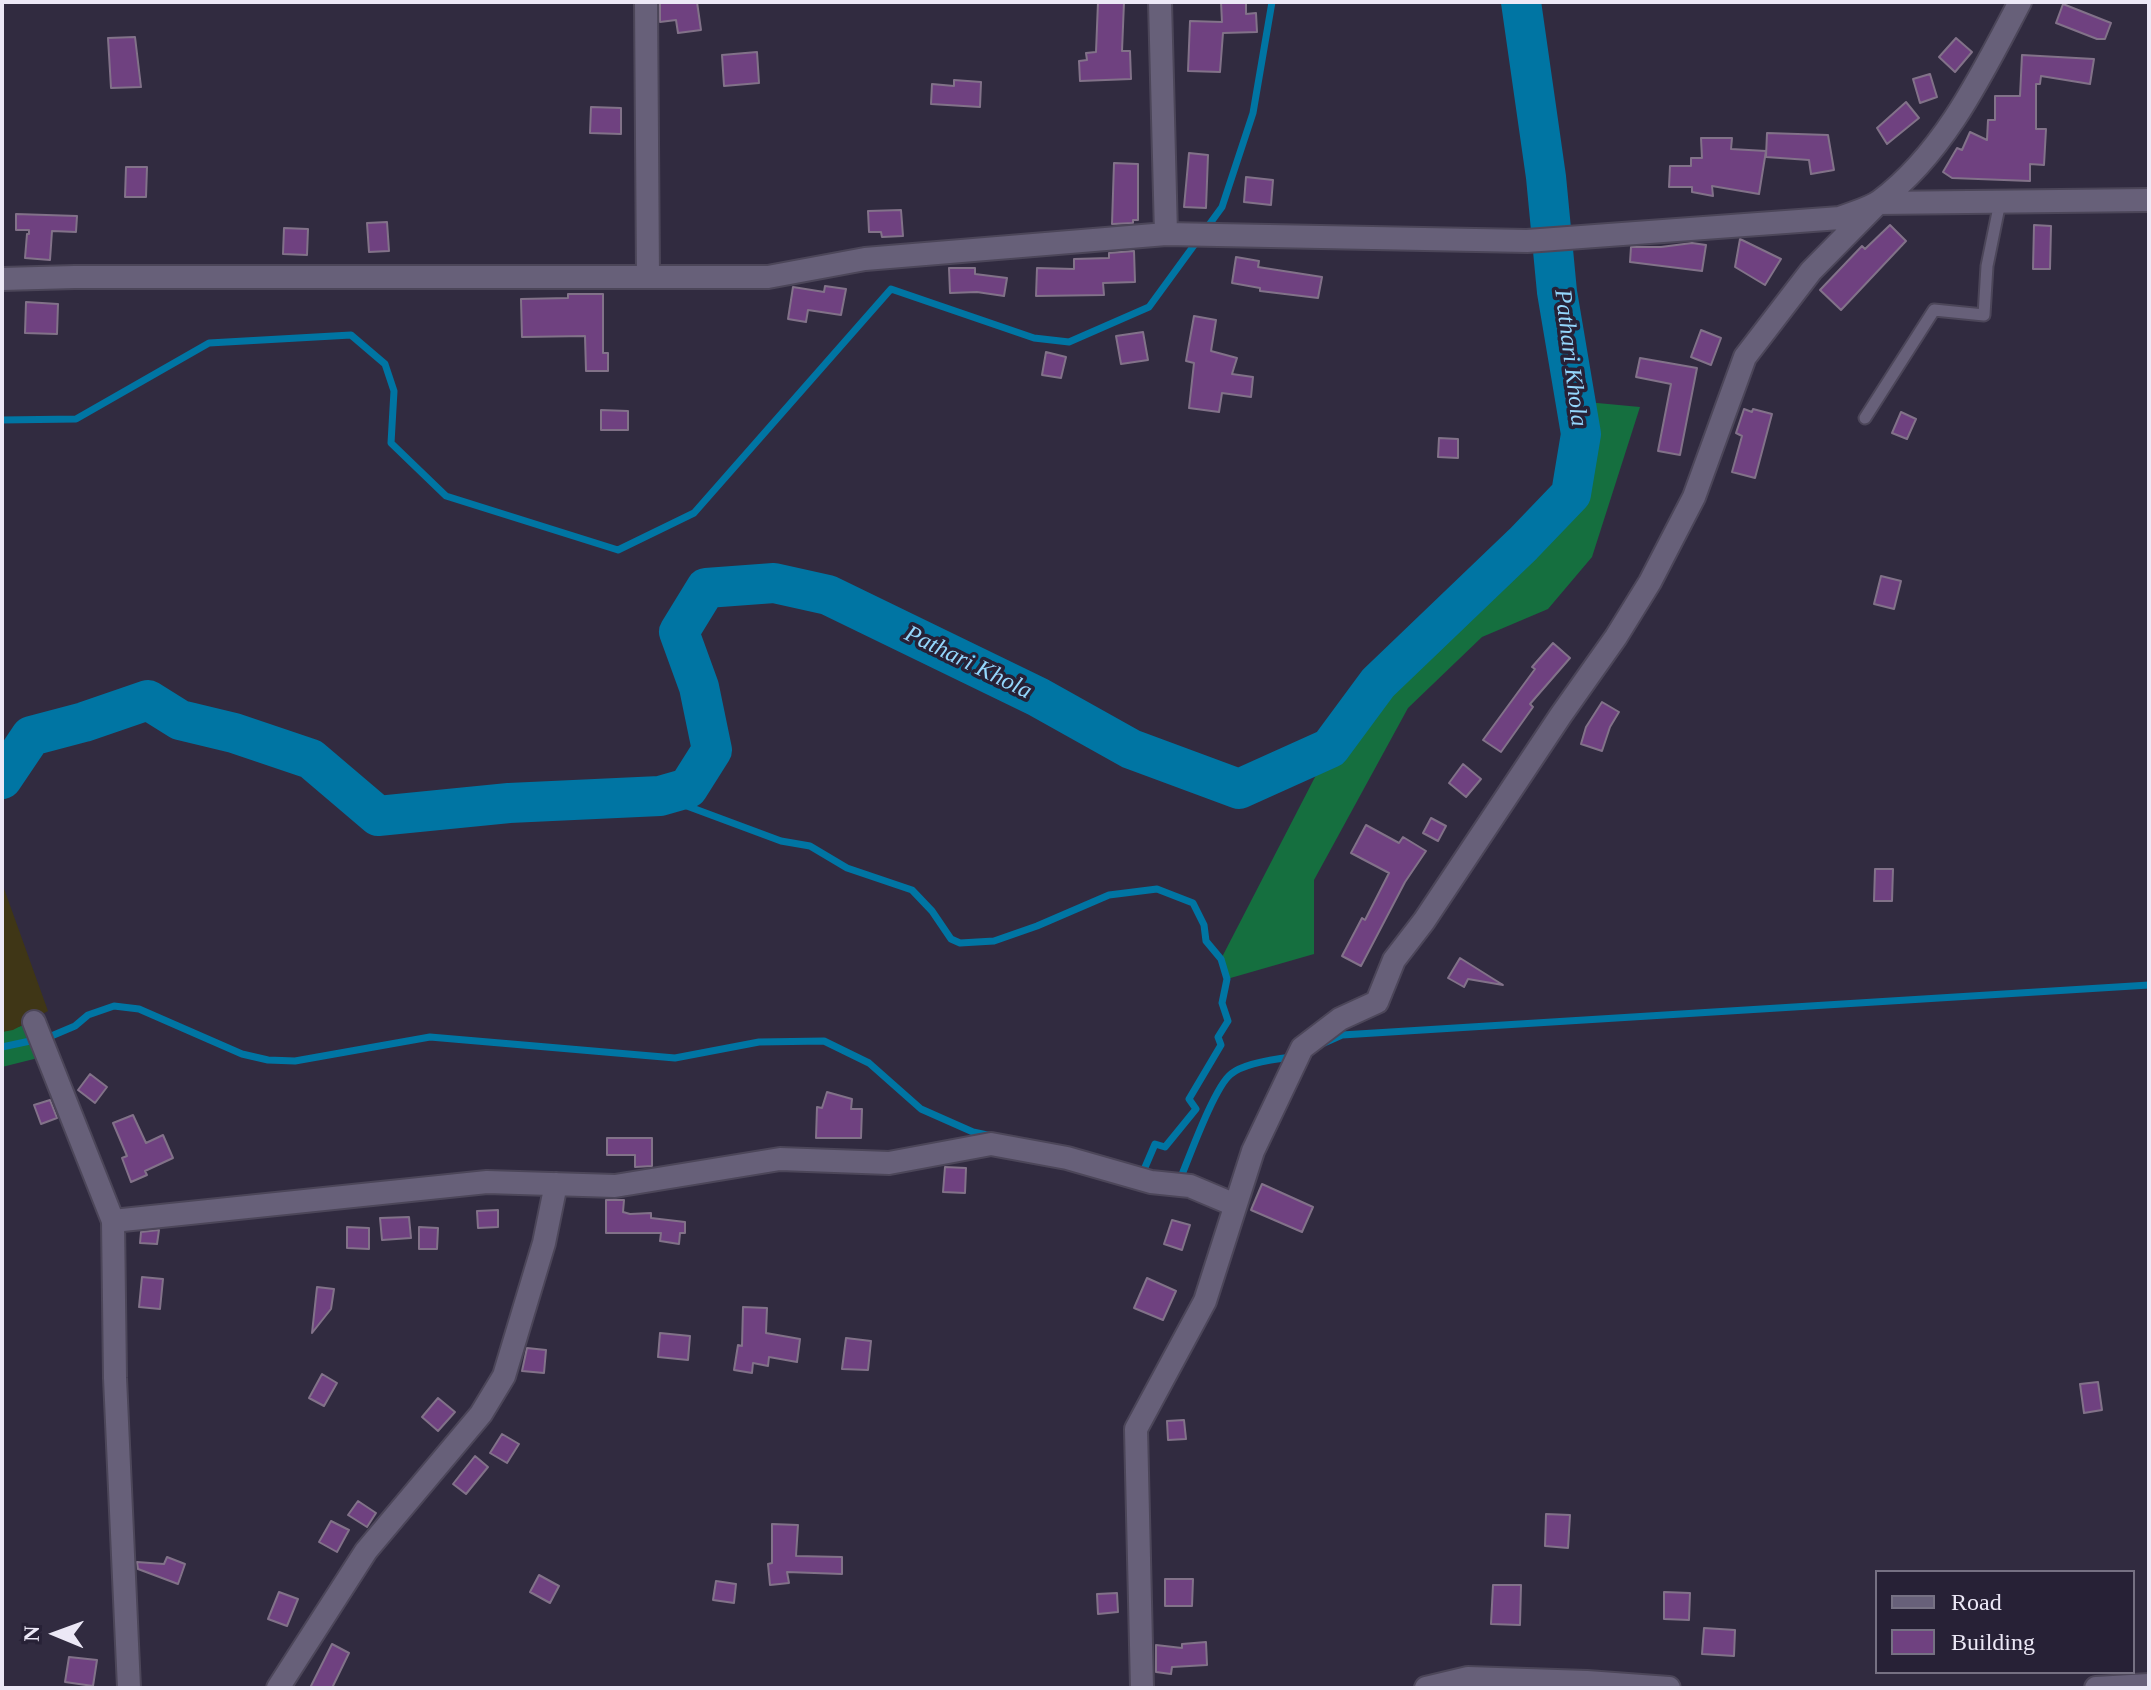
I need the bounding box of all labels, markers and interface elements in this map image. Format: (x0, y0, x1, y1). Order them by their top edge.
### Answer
water label: Pathari Khola (1547, 288, 1593, 428)
water label: Pathari Khola (900, 620, 1036, 706)
legend (1875, 1570, 2135, 1674)
text: Road (1951, 1589, 2002, 1615)
north arrow (16, 1594, 96, 1674)
text: N (19, 1625, 44, 1642)
text: Building (1951, 1629, 2035, 1655)

